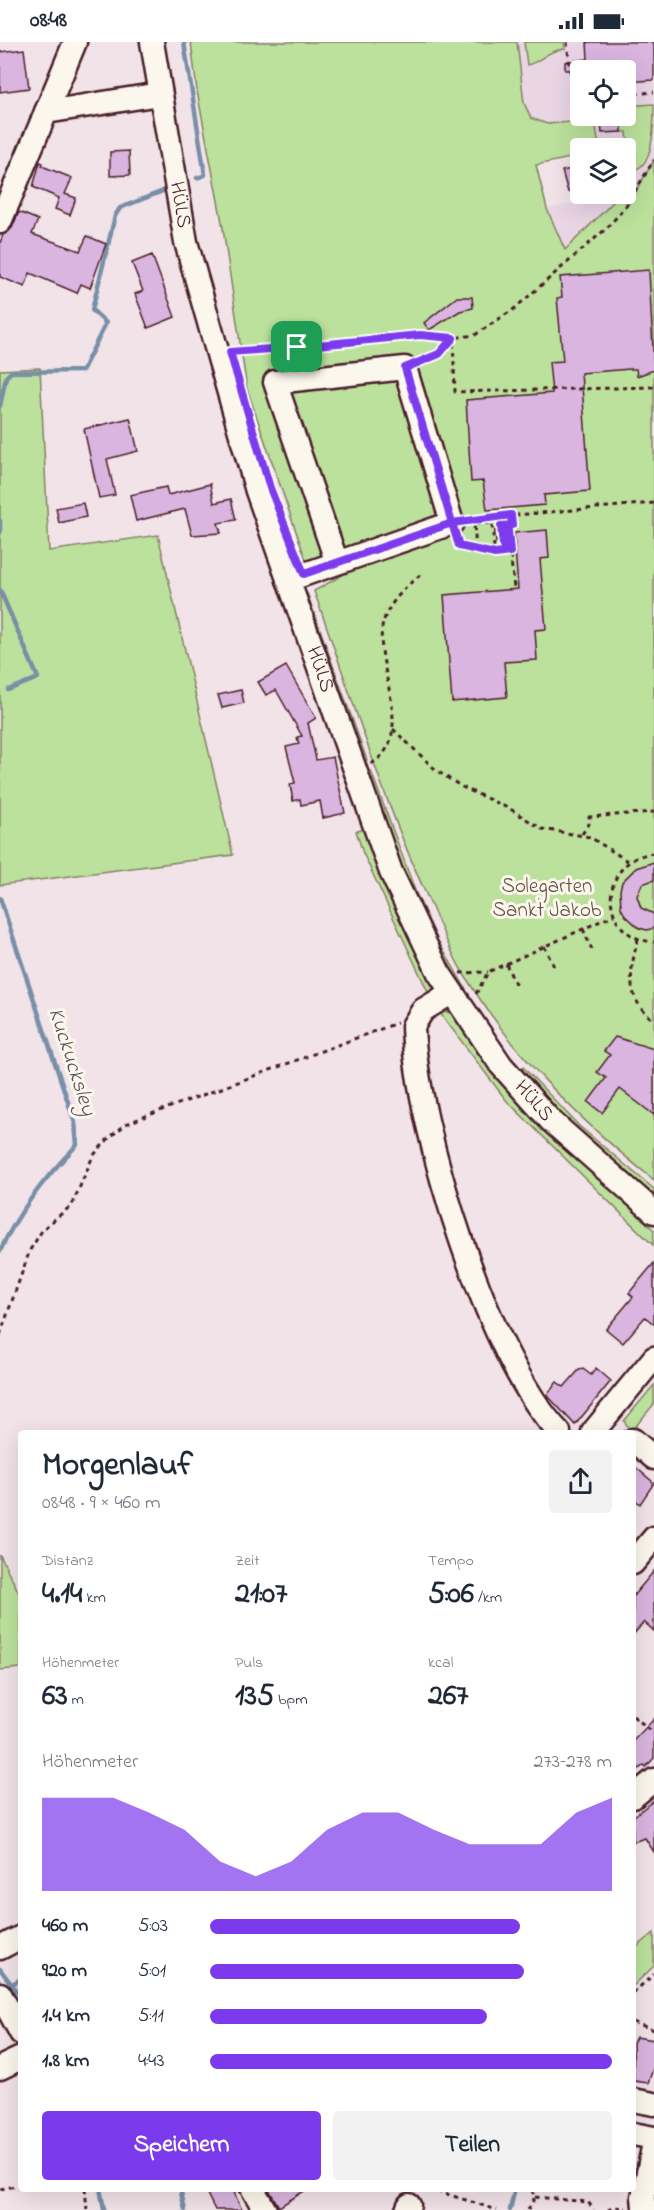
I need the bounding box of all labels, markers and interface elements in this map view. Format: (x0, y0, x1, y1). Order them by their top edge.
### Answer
text: 08:48 (30, 5, 67, 37)
map controls (570, 60, 636, 204)
button: locate (570, 60, 636, 126)
button: layers (570, 138, 636, 204)
street label: HÜLS (161, 179, 198, 230)
pin (271, 321, 322, 372)
icon: arrive (280, 330, 313, 363)
street label: HÜLS (298, 642, 342, 697)
park label: Solegarten Sankt Jakob (493, 872, 601, 926)
water label: Kuckucksley (39, 1004, 104, 1121)
street label: HÜLS (507, 1074, 560, 1129)
text: Morgenlauf (42, 1442, 193, 1490)
button: share (549, 1450, 612, 1513)
text: 08:48 · 9 × 460 m (42, 1489, 161, 1518)
text: Distanz (42, 1549, 93, 1573)
text: Zeit (235, 1549, 260, 1573)
text: Tempo (428, 1549, 474, 1573)
text: 4.14 (42, 1573, 82, 1617)
text: 21:07 (235, 1573, 287, 1617)
text: 5:06 (428, 1573, 474, 1617)
text: km (82, 1586, 106, 1610)
text: /km (474, 1586, 502, 1610)
text: Höhenmeter (42, 1651, 119, 1675)
text: Puls (235, 1651, 263, 1675)
text: kcal (428, 1651, 453, 1675)
text: 63 (42, 1675, 68, 1719)
text: 135 (235, 1675, 274, 1719)
text: 267 (428, 1675, 468, 1719)
text: m (68, 1688, 84, 1712)
text: bpm (274, 1688, 308, 1712)
text: Höhenmeter (42, 1748, 138, 1777)
text: 273–278 m (534, 1748, 612, 1777)
text: 460 m (42, 1912, 88, 1941)
text: 5:03 (138, 1912, 168, 1941)
text: 920 m (42, 1957, 87, 1986)
text: 5:01 (138, 1957, 166, 1986)
text: 1.4 km (42, 2002, 90, 2031)
text: 5:11 (138, 2002, 164, 2031)
text: 1.8 km (42, 2047, 89, 2076)
text: 4:43 (138, 2047, 164, 2076)
button: Speichern (42, 2111, 321, 2180)
button: Teilen (333, 2111, 612, 2180)

